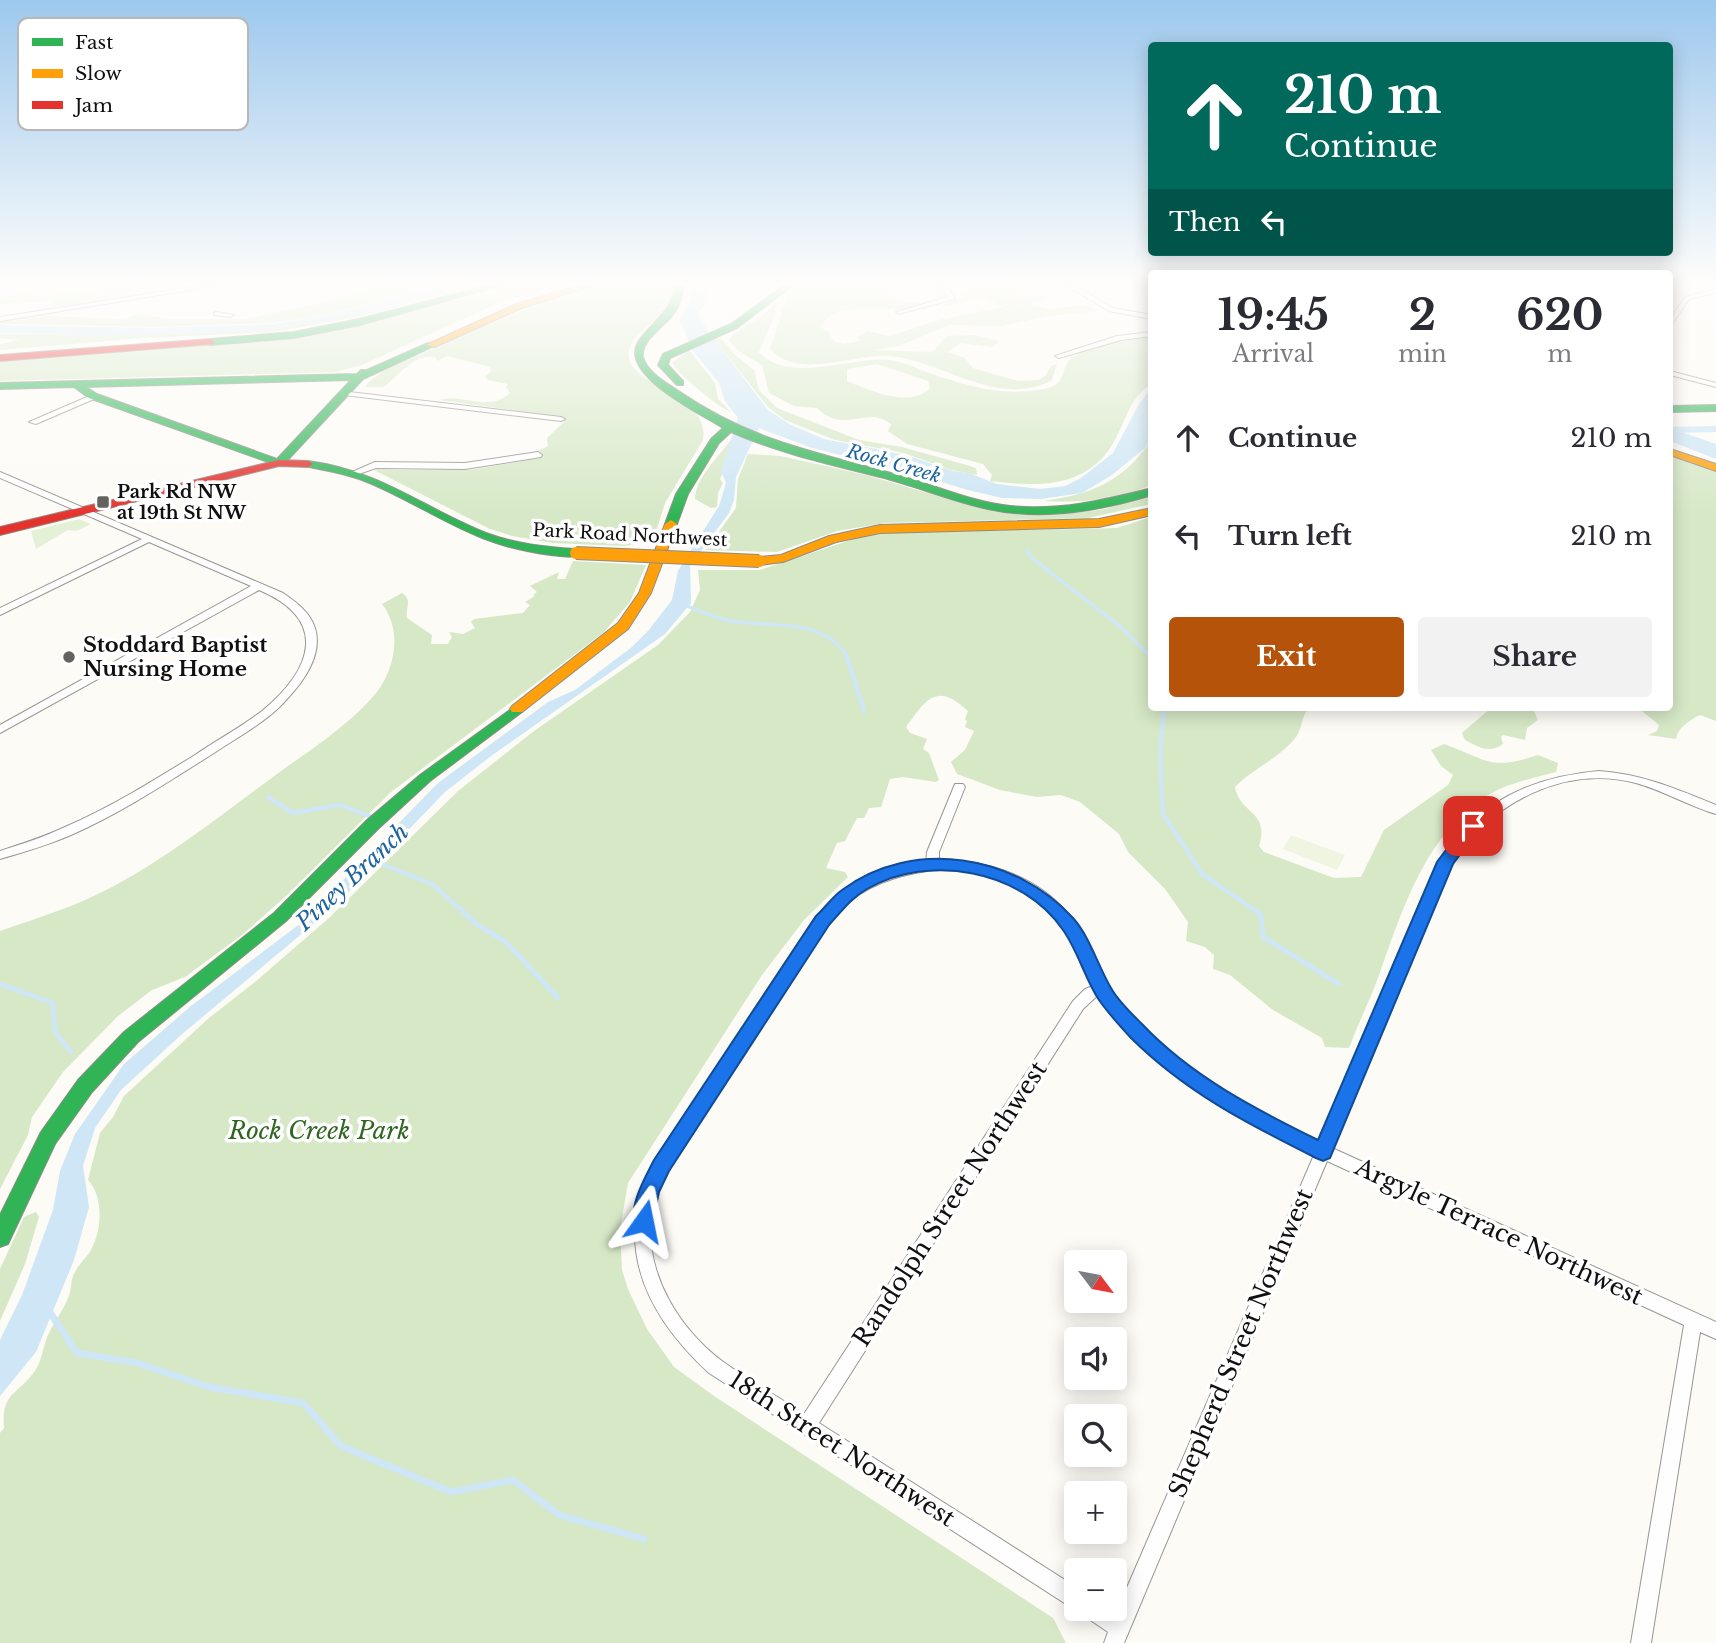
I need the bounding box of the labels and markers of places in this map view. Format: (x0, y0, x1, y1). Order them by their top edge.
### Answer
place label: Park Rd NW at 19th St NW (117, 481, 247, 524)
marker: Park Rd NW at 19th St NW (95, 494, 111, 510)
place label: Stoddard Baptist Nursing Home (83, 632, 267, 682)
marker: Stoddard Baptist Nursing Home (61, 649, 77, 665)
pin (1443, 796, 1503, 856)

